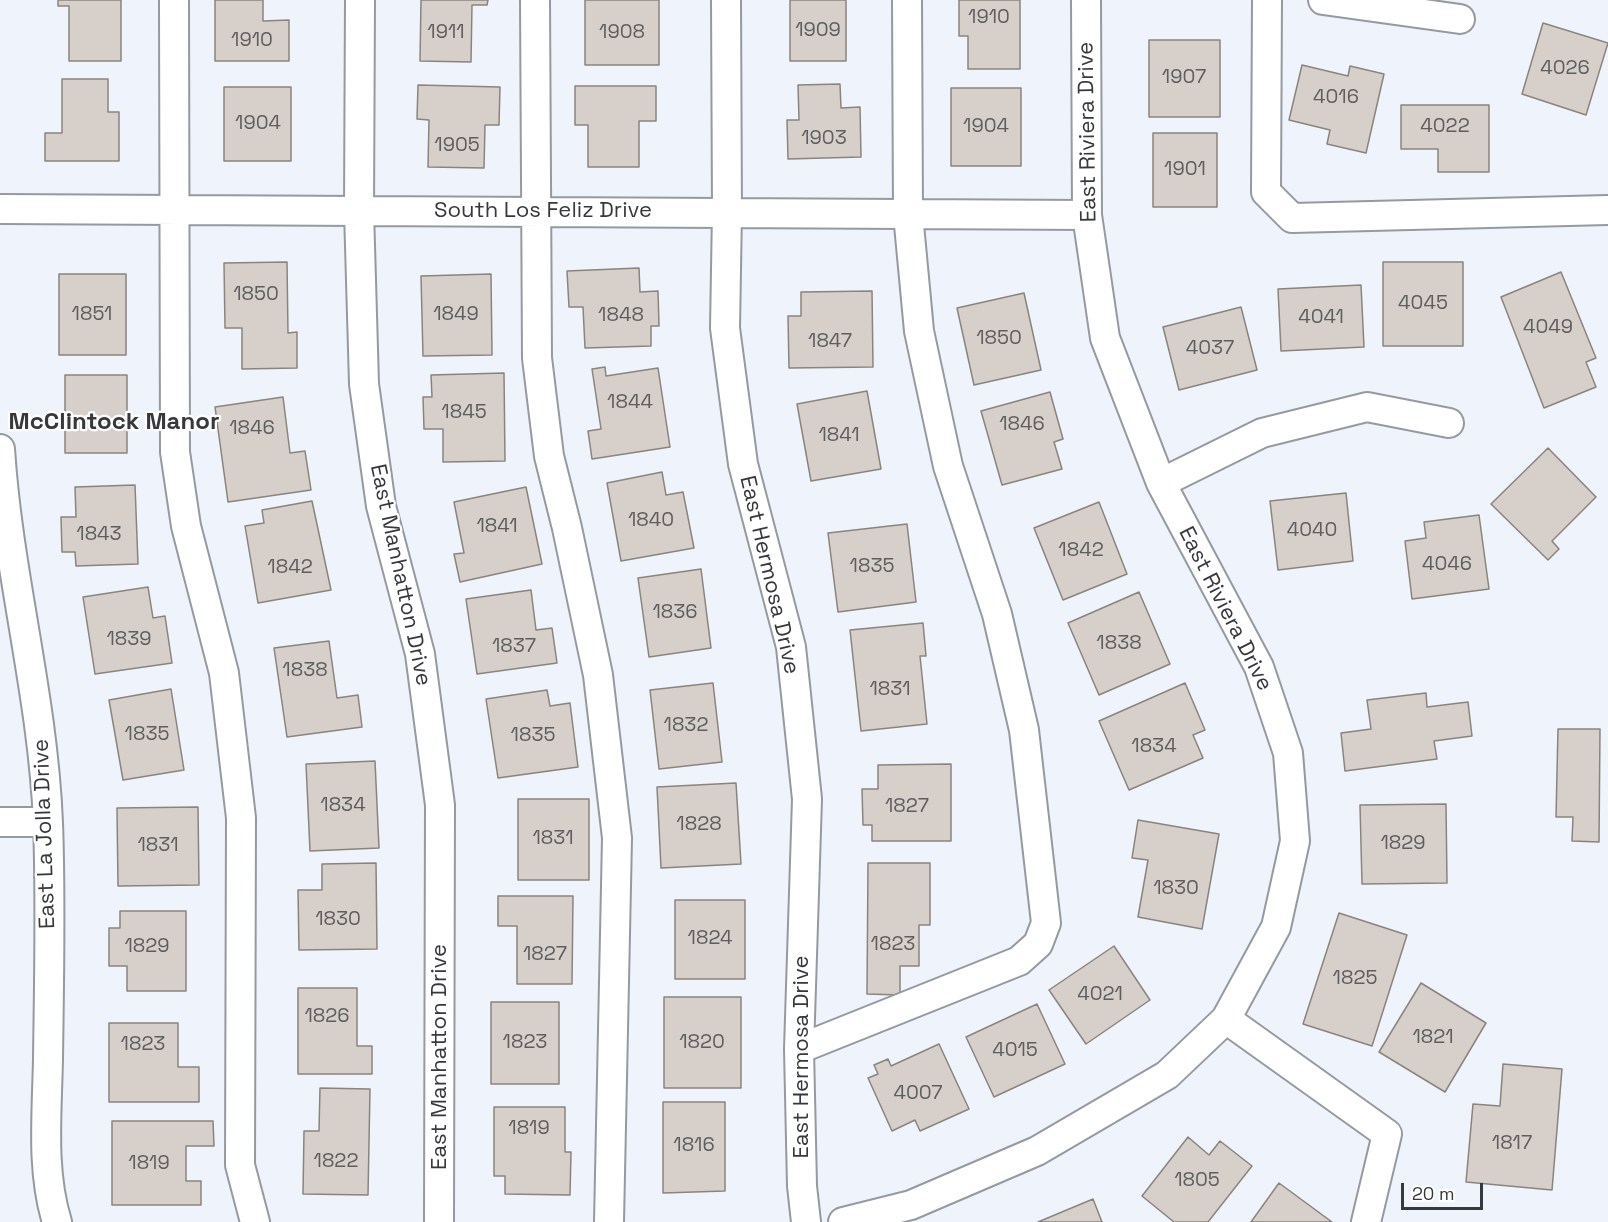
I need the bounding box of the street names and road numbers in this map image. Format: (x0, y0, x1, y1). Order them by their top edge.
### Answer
street label: East Riviera Drive (1073, 42, 1103, 222)
street label: South Los Feliz Drive (434, 198, 652, 224)
street label: East Manhatton Drive (364, 462, 436, 688)
street label: East Hermosa Drive (733, 473, 805, 677)
street label: East Riviera Drive (1172, 523, 1278, 695)
street label: East La Jolla Drive (28, 738, 62, 930)
street label: East Manhatton Drive (427, 944, 453, 1170)
street label: East Hermosa Drive (789, 956, 815, 1158)

